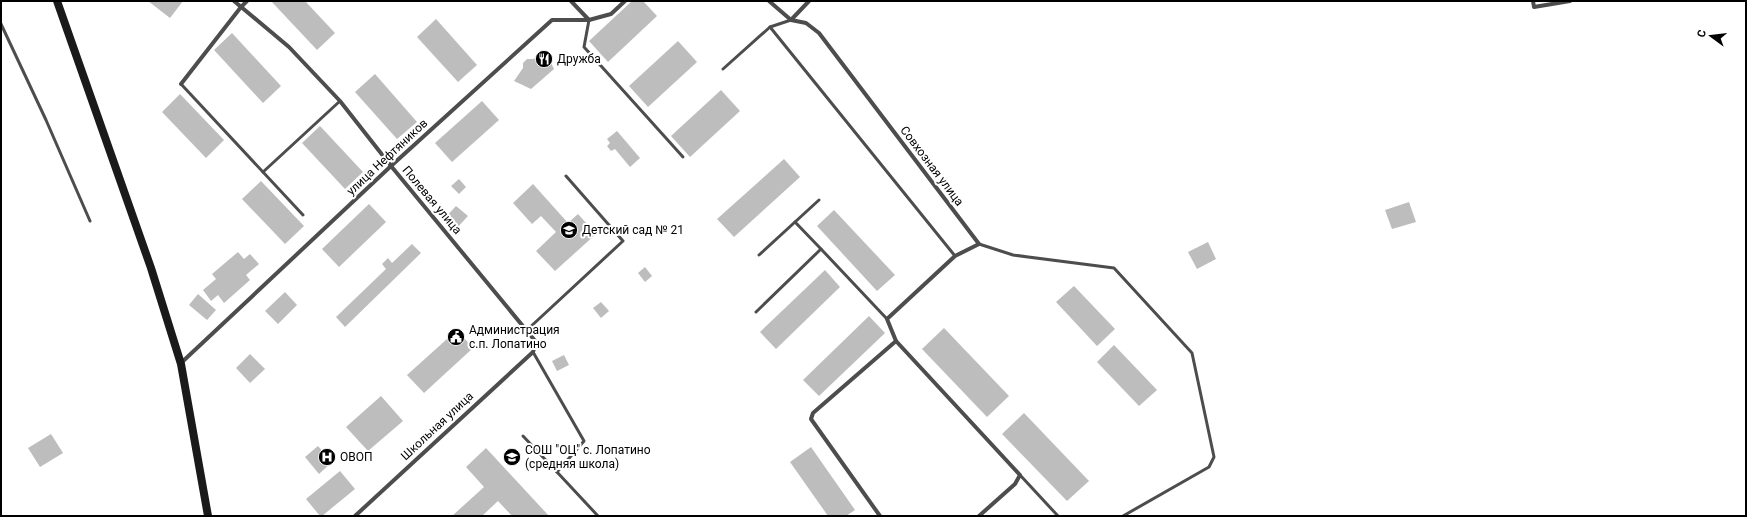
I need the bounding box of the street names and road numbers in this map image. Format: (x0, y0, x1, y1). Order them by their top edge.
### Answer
street label: улица Нефтяников (344, 116, 430, 198)
street label: Совхозная улица (897, 123, 967, 209)
street label: Полевая улица (399, 163, 465, 237)
street label: Школьная улица (398, 389, 476, 463)

